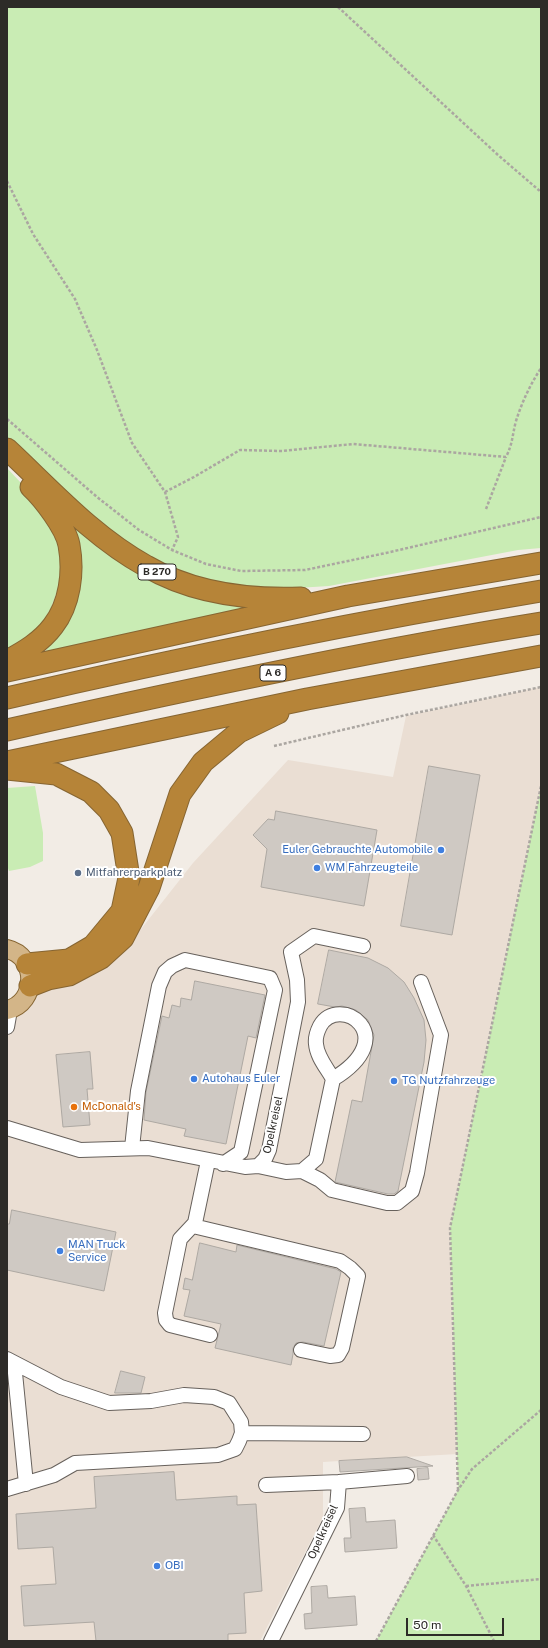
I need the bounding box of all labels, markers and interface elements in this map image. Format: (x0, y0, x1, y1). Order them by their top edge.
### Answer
road number: B 270 (138, 564, 176, 580)
road number: A 6 (260, 665, 286, 681)
place label: Euler Gebrauchte Automobile (282, 843, 433, 857)
marker: Euler Gebrauchte Automobile (436, 845, 446, 855)
place label: WM Fahrzeugteile (325, 861, 418, 875)
marker: WM Fahrzeugteile (312, 863, 322, 873)
place label: Mitfahrerparkplatz (86, 866, 182, 880)
marker: Mitfahrerparkplatz (73, 868, 83, 878)
place label: Autohaus Euler (202, 1072, 280, 1086)
marker: Autohaus Euler (189, 1074, 199, 1084)
place label: TG Nutzfahrzeuge (402, 1074, 495, 1088)
marker: TG Nutzfahrzeuge (389, 1076, 399, 1086)
street label: Opelkreisel (260, 1095, 286, 1155)
place label: McDonald's (82, 1100, 141, 1114)
marker: McDonald's (69, 1102, 79, 1112)
place label: MAN Truck Service (68, 1238, 125, 1264)
marker: MAN Truck Service (55, 1246, 65, 1256)
street label: Opelkreisel (305, 1503, 341, 1561)
place label: OBI (165, 1559, 184, 1573)
marker: OBI (152, 1561, 162, 1571)
scale bar (408, 1610, 506, 1636)
text: 50 m (413, 1618, 441, 1632)

